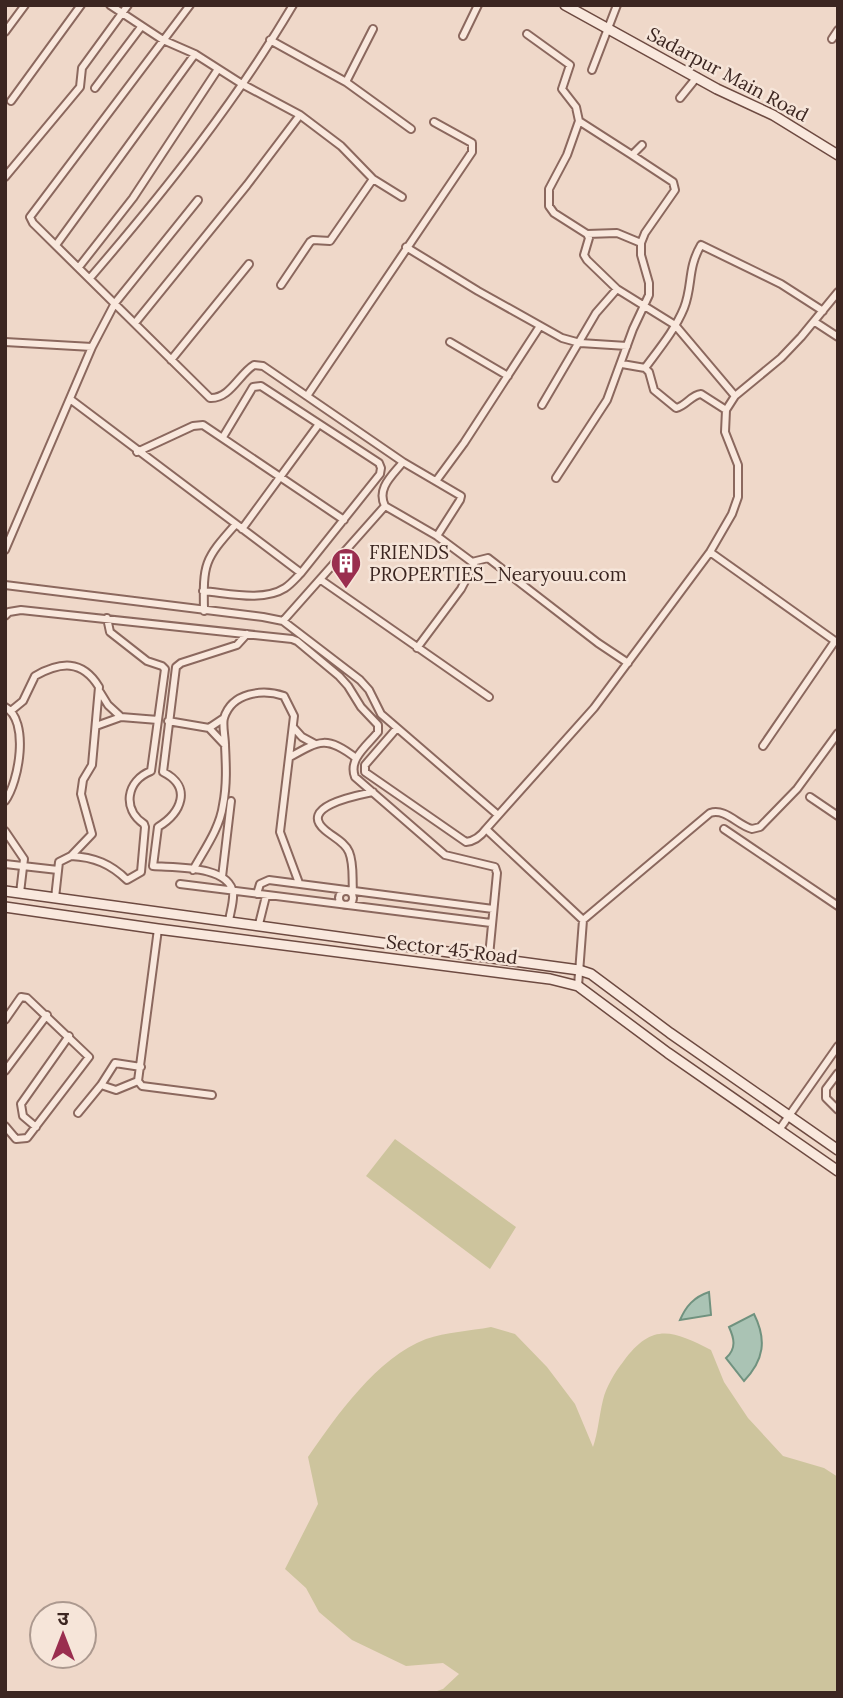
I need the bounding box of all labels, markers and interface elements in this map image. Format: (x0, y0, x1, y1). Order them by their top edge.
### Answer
street label: Sadarpur Main Road (643, 21, 813, 127)
place label: FRIENDS PROPERTIES_Nearyouu.com (369, 540, 627, 586)
building icon: FRIENDS PROPERTIES_Nearyouu.com (329, 546, 363, 590)
street label: Sector 45 Road (385, 929, 519, 969)
north arrow (28, 1600, 98, 1670)
text: उ (57, 1606, 69, 1630)

